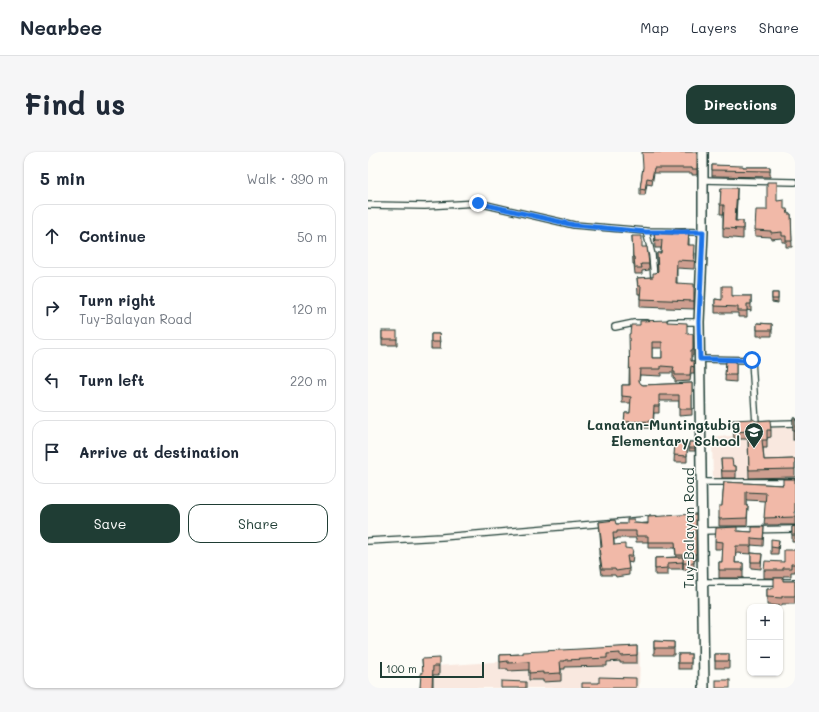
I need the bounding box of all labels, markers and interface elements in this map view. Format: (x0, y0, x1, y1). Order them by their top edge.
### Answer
text: Nearbee (20, 15, 102, 40)
text: Map (640, 18, 669, 37)
text: Layers (691, 18, 737, 37)
text: Share (759, 18, 799, 37)
button: Directions (686, 85, 795, 124)
text: Find us (24, 86, 125, 122)
text: 5 min (40, 167, 85, 189)
text: Walk · 390 m (246, 170, 328, 187)
route end (469, 194, 487, 212)
icon: ahead (41, 225, 63, 247)
text: Continue (79, 226, 146, 246)
text: 50 m (297, 228, 327, 245)
text: Turn right (79, 290, 156, 310)
icon: right (41, 297, 63, 319)
text: 120 m (291, 300, 327, 317)
text: Tuy-Balayan Road (79, 310, 192, 327)
route start (743, 351, 761, 369)
icon: left (41, 369, 63, 391)
text: Turn left (79, 370, 144, 390)
text: 220 m (290, 372, 327, 389)
place label: Lanatan-Muntingtubig Elementary School (587, 415, 740, 450)
school or university icon: Lanatan-Muntingtubig Elementary School (743, 421, 765, 449)
icon: arrive (41, 441, 63, 463)
text: Arrive at destination (79, 442, 239, 462)
street label: Tuy-Balayan Road (679, 467, 698, 589)
button: Save (40, 504, 180, 543)
button: Share (188, 504, 328, 543)
map controls (747, 604, 783, 676)
button: + (747, 604, 783, 640)
button: − (747, 640, 783, 676)
scale bar (380, 660, 484, 679)
text: 100 m (386, 661, 417, 676)

